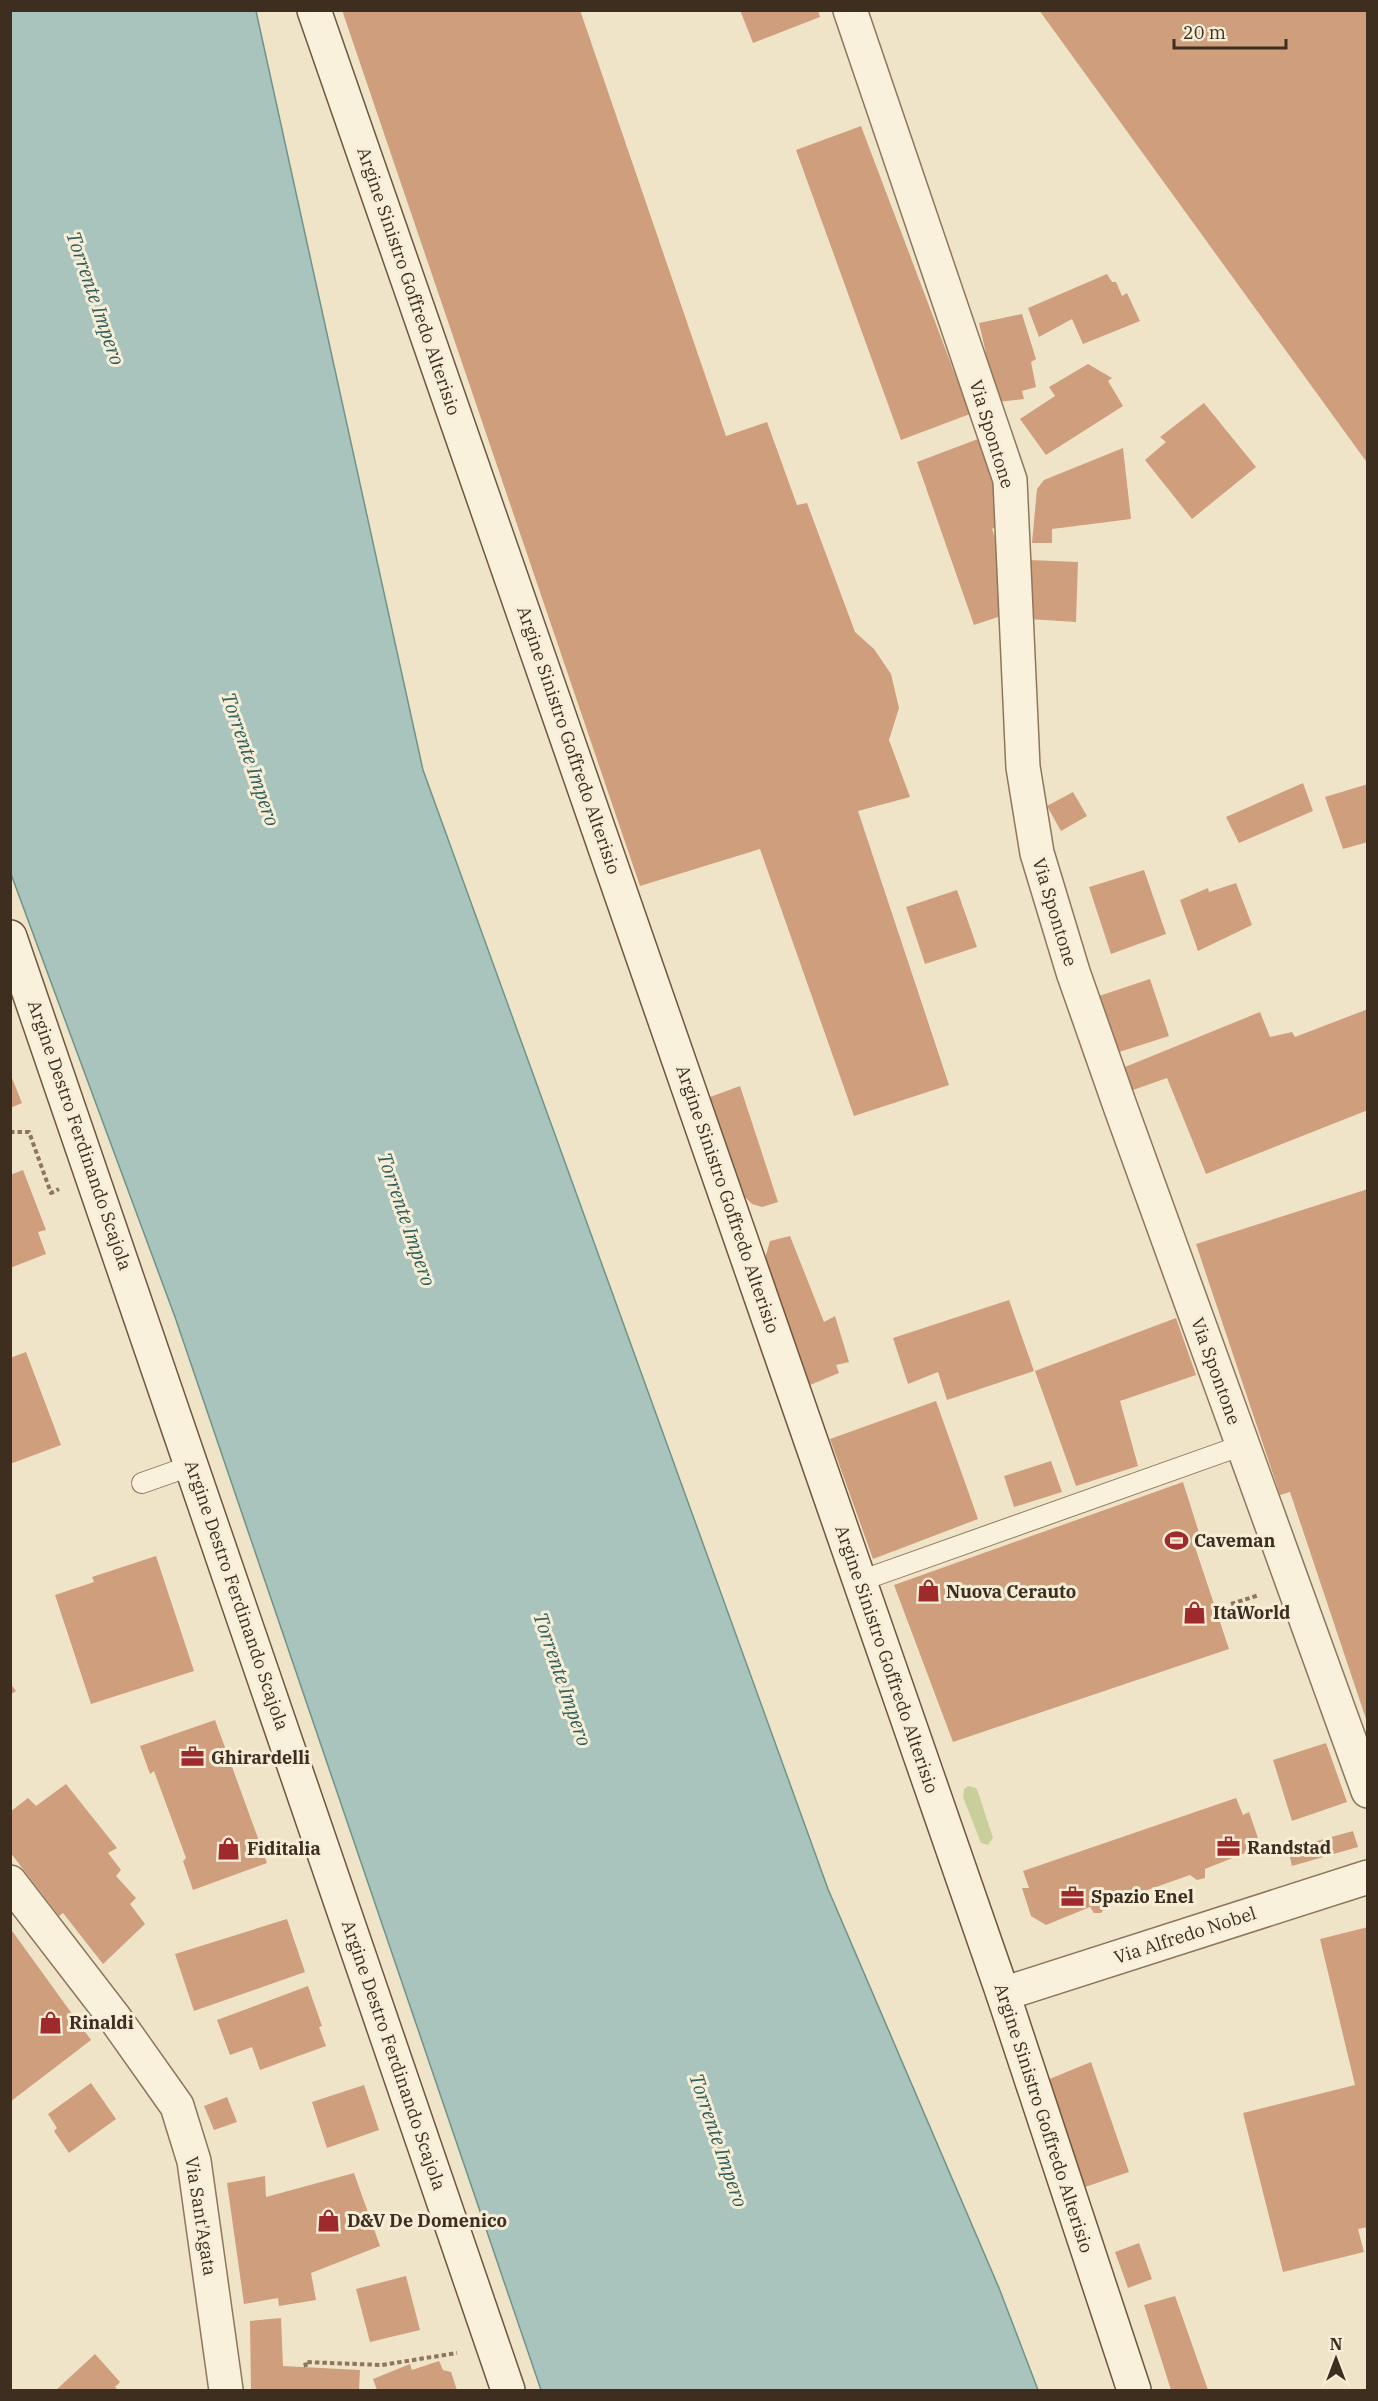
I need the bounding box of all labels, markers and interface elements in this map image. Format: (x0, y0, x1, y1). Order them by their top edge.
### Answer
scale bar (1174, 12, 1286, 50)
text: 20 m (1183, 21, 1226, 44)
street label: Argine Sinistro Goffredo Alterisio (352, 144, 466, 418)
water label: Torrente Impero (60, 227, 132, 369)
street label: Via Spontone (965, 377, 1019, 491)
street label: Argine Sinistro Goffredo Alterisio (512, 603, 626, 877)
water label: Torrente Impero (215, 688, 287, 830)
street label: Via Spontone (1028, 855, 1082, 969)
street label: Argine Destro Ferdinando Scajola (23, 997, 137, 1273)
street label: Argine Sinistro Goffredo Alterisio (671, 1062, 785, 1336)
water label: Torrente Impero (371, 1148, 443, 1290)
street label: Via Spontone (1186, 1314, 1246, 1428)
street label: Argine Destro Ferdinando Scajola (180, 1457, 294, 1733)
street label: Argine Sinistro Goffredo Alterisio (830, 1522, 944, 1796)
sports icon: Caveman (1163, 1527, 1189, 1553)
place label: Caveman (1194, 1529, 1276, 1552)
shop icon: Nuova Cerauto (915, 1578, 941, 1604)
place label: Nuova Cerauto (946, 1580, 1076, 1603)
shop icon: ItaWorld (1182, 1599, 1208, 1625)
place label: ItaWorld (1213, 1601, 1290, 1624)
water label: Torrente Impero (527, 1608, 599, 1750)
office icon: Ghirardelli (180, 1744, 206, 1770)
place label: Ghirardelli (211, 1746, 310, 1769)
office icon: Randstad (1216, 1834, 1242, 1860)
shop icon: Fiditalia (216, 1835, 242, 1861)
place label: Randstad (1247, 1836, 1331, 1859)
place label: Fiditalia (247, 1837, 321, 1860)
office icon: Spazio Enel (1060, 1883, 1086, 1909)
place label: Spazio Enel (1091, 1885, 1194, 1908)
street label: Via Alfredo Nobel (1111, 1901, 1259, 1969)
street label: Argine Destro Ferdinando Scajola (337, 1917, 451, 2193)
street label: Argine Sinistro Goffredo Alterisio (989, 1980, 1099, 2256)
shop icon: Rinaldi (38, 2009, 64, 2035)
place label: Rinaldi (69, 2011, 134, 2034)
water label: Torrente Impero (683, 2069, 755, 2211)
street label: Via Sant'Agata (180, 2155, 222, 2277)
shop icon: D&V De Domenico (316, 2207, 342, 2233)
place label: D&V De Domenico (347, 2209, 507, 2232)
north arrow (1306, 2329, 1366, 2389)
text: N (1330, 2334, 1342, 2354)

